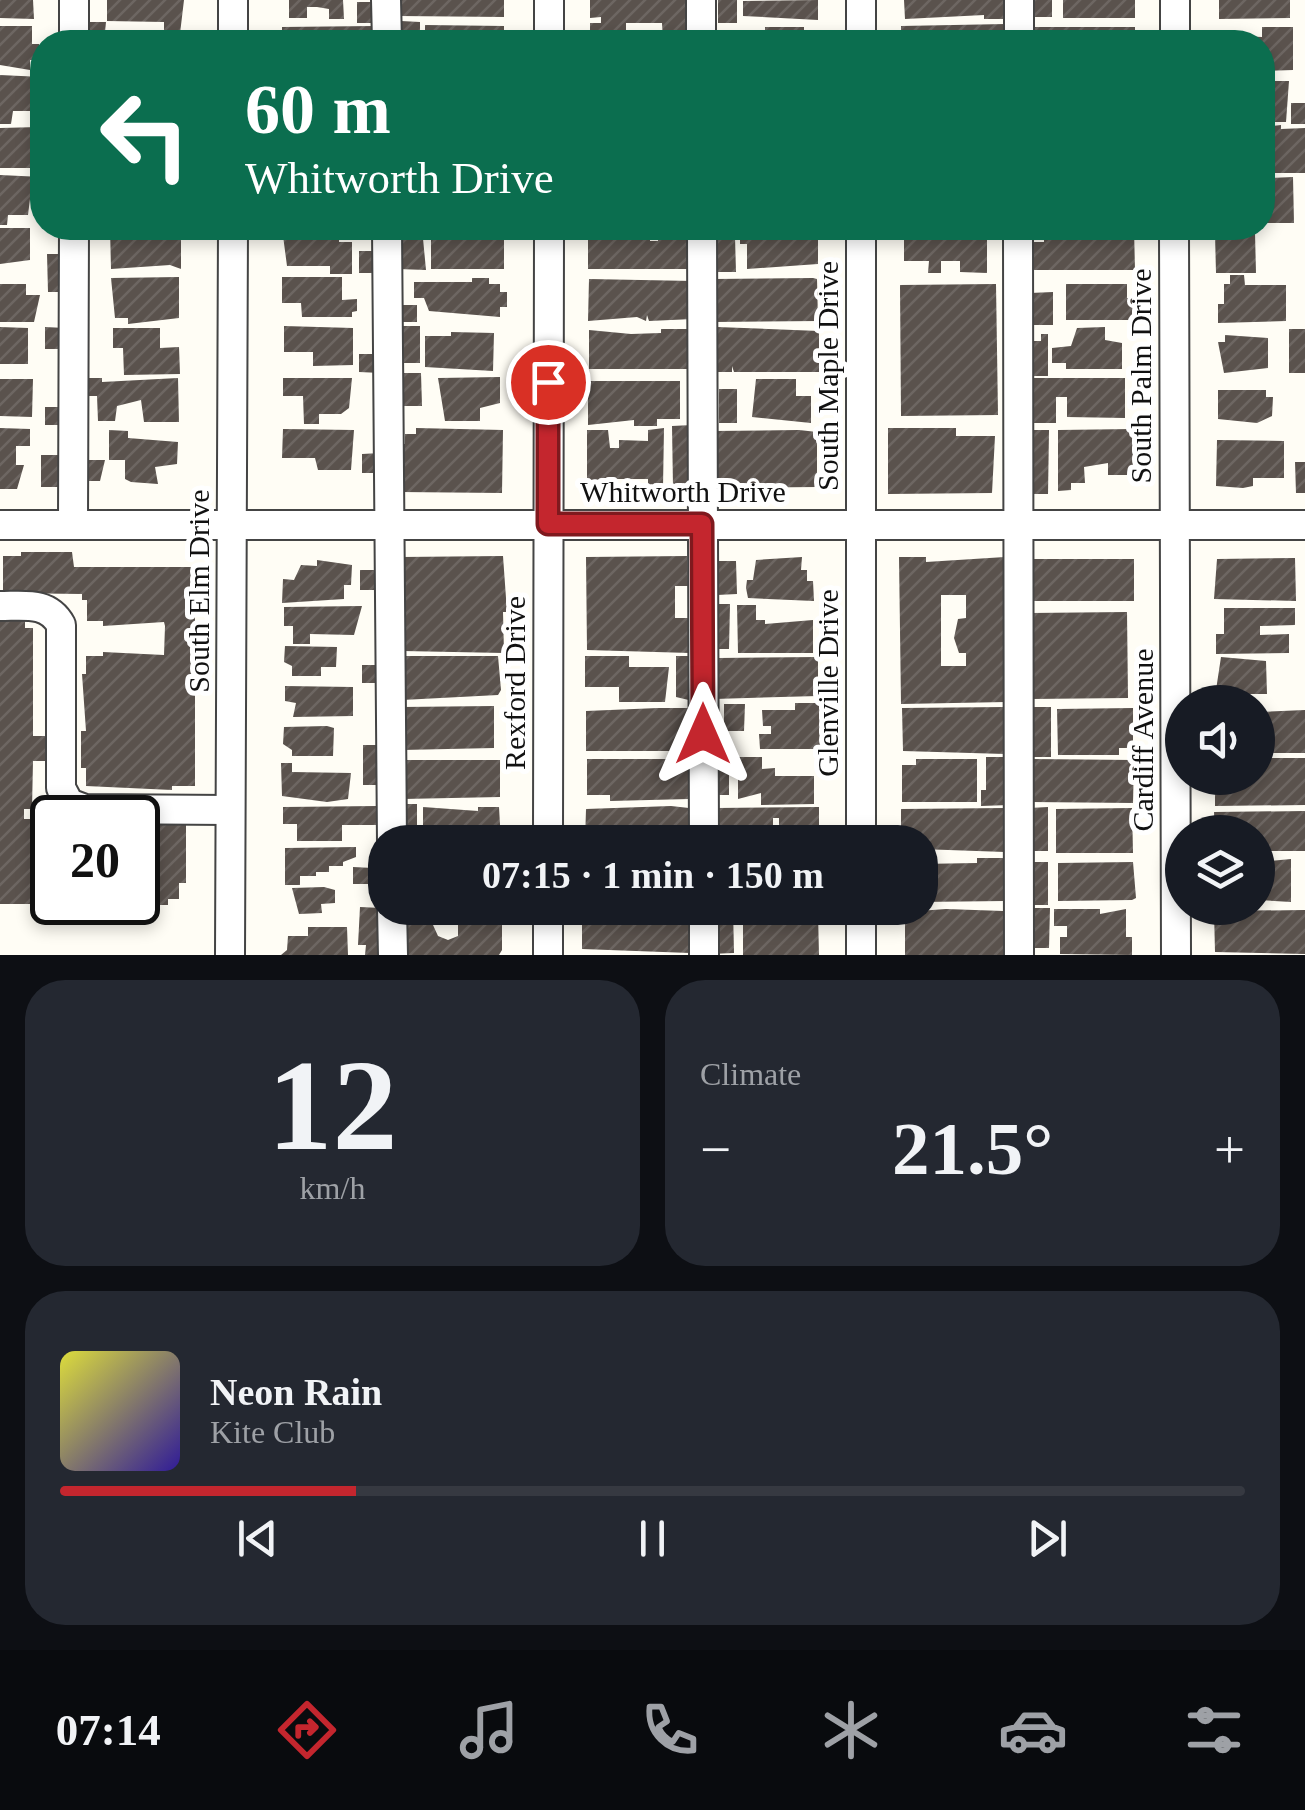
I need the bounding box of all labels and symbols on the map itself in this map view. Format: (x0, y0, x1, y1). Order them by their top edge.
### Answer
street label: South Maple Drive (811, 261, 844, 491)
street label: South Palm Drive (1124, 269, 1157, 484)
pin (506, 340, 591, 425)
street label: Whitworth Drive (580, 475, 786, 508)
street label: South Elm Drive (182, 489, 215, 693)
street label: Glenville Drive (811, 589, 844, 777)
street label: Rexford Drive (498, 596, 531, 770)
street label: Cardiff Avenue (1126, 648, 1159, 832)
position arrow (651, 682, 755, 786)
speed limit sign: 20 (30, 795, 160, 925)

